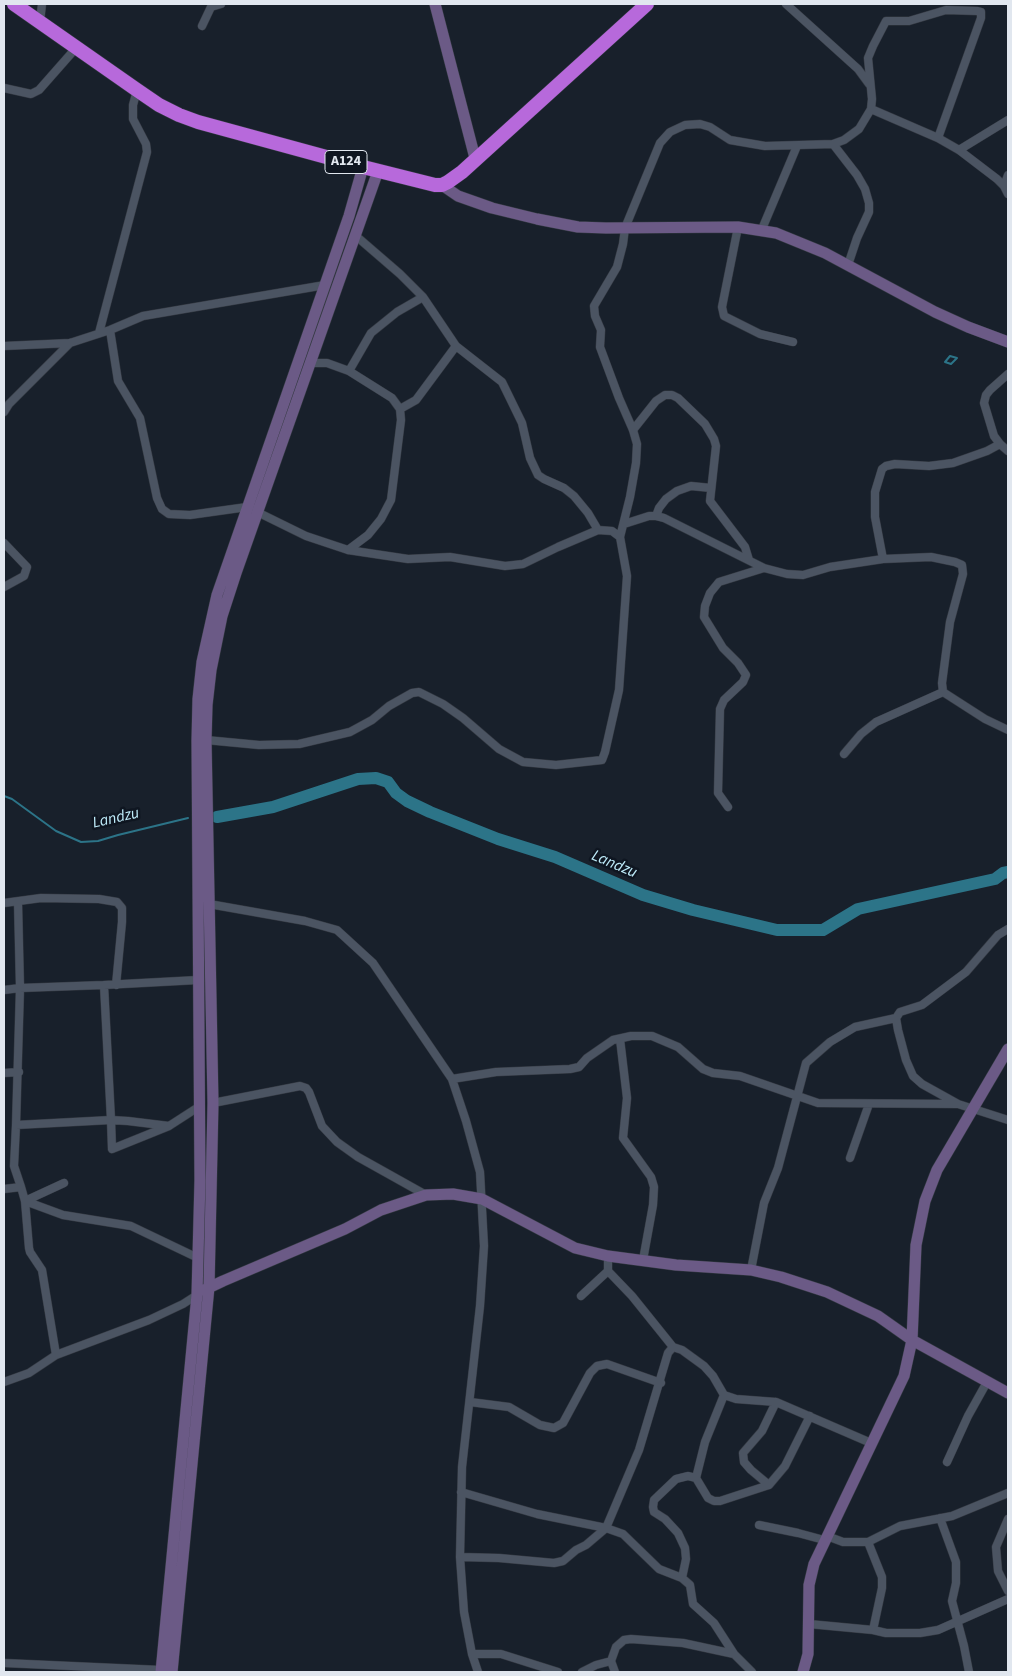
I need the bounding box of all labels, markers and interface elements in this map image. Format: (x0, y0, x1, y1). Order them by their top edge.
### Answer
road number: A124 (325, 150, 367, 173)
water label: Landzu (91, 804, 141, 834)
water label: Landzu (588, 847, 640, 883)

